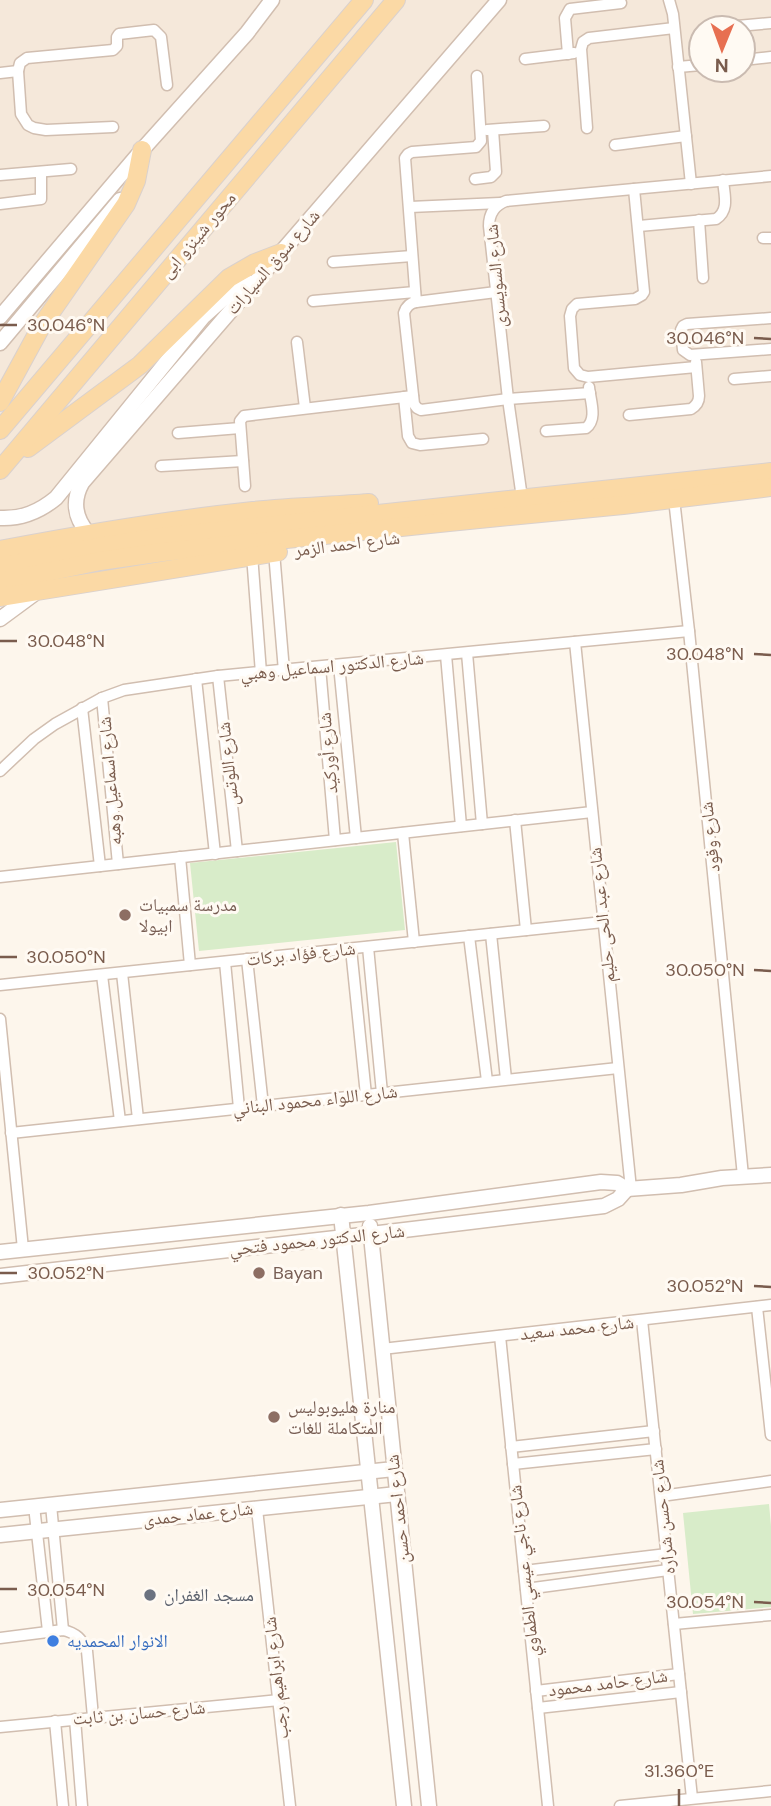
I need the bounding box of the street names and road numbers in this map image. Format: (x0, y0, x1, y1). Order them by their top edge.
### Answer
street label: محور شينزو ابى (155, 187, 241, 283)
street label: شارع سوق السيارات (221, 204, 325, 320)
street label: شارع السويسرى (480, 223, 512, 329)
street label: شارع احمد الزمر (292, 526, 401, 563)
street label: شارع الدكتور اسماعيل وهبي (239, 646, 425, 689)
street label: شارع أوركيد (313, 712, 343, 794)
street label: شارع اسماعيل وهبه (92, 716, 128, 846)
street label: شارع اللوتس (212, 721, 244, 807)
street label: شارع وقود (694, 801, 726, 873)
street label: شارع عبد الحى حليم (583, 846, 621, 984)
street label: شارع فؤاد بركات (245, 936, 357, 972)
street label: شارع اللواء محمود البناني (231, 1079, 399, 1123)
street label: شارع الدكتور محمود فتحي (228, 1219, 406, 1264)
street label: شارع محمد سعيد (519, 1310, 635, 1346)
street label: شارع احمد حسن (380, 1453, 416, 1565)
street label: شارع حسن شراره (645, 1458, 681, 1576)
street label: شارع ناجي عيسي الطماوي (503, 1484, 548, 1658)
street label: شارع عماد حمدى (142, 1496, 254, 1532)
street label: شارع ابراهيم رجب (258, 1616, 294, 1740)
street label: شارع حامد محمود (547, 1664, 669, 1702)
street label: شارع حسان بن ثابت (72, 1695, 206, 1731)

